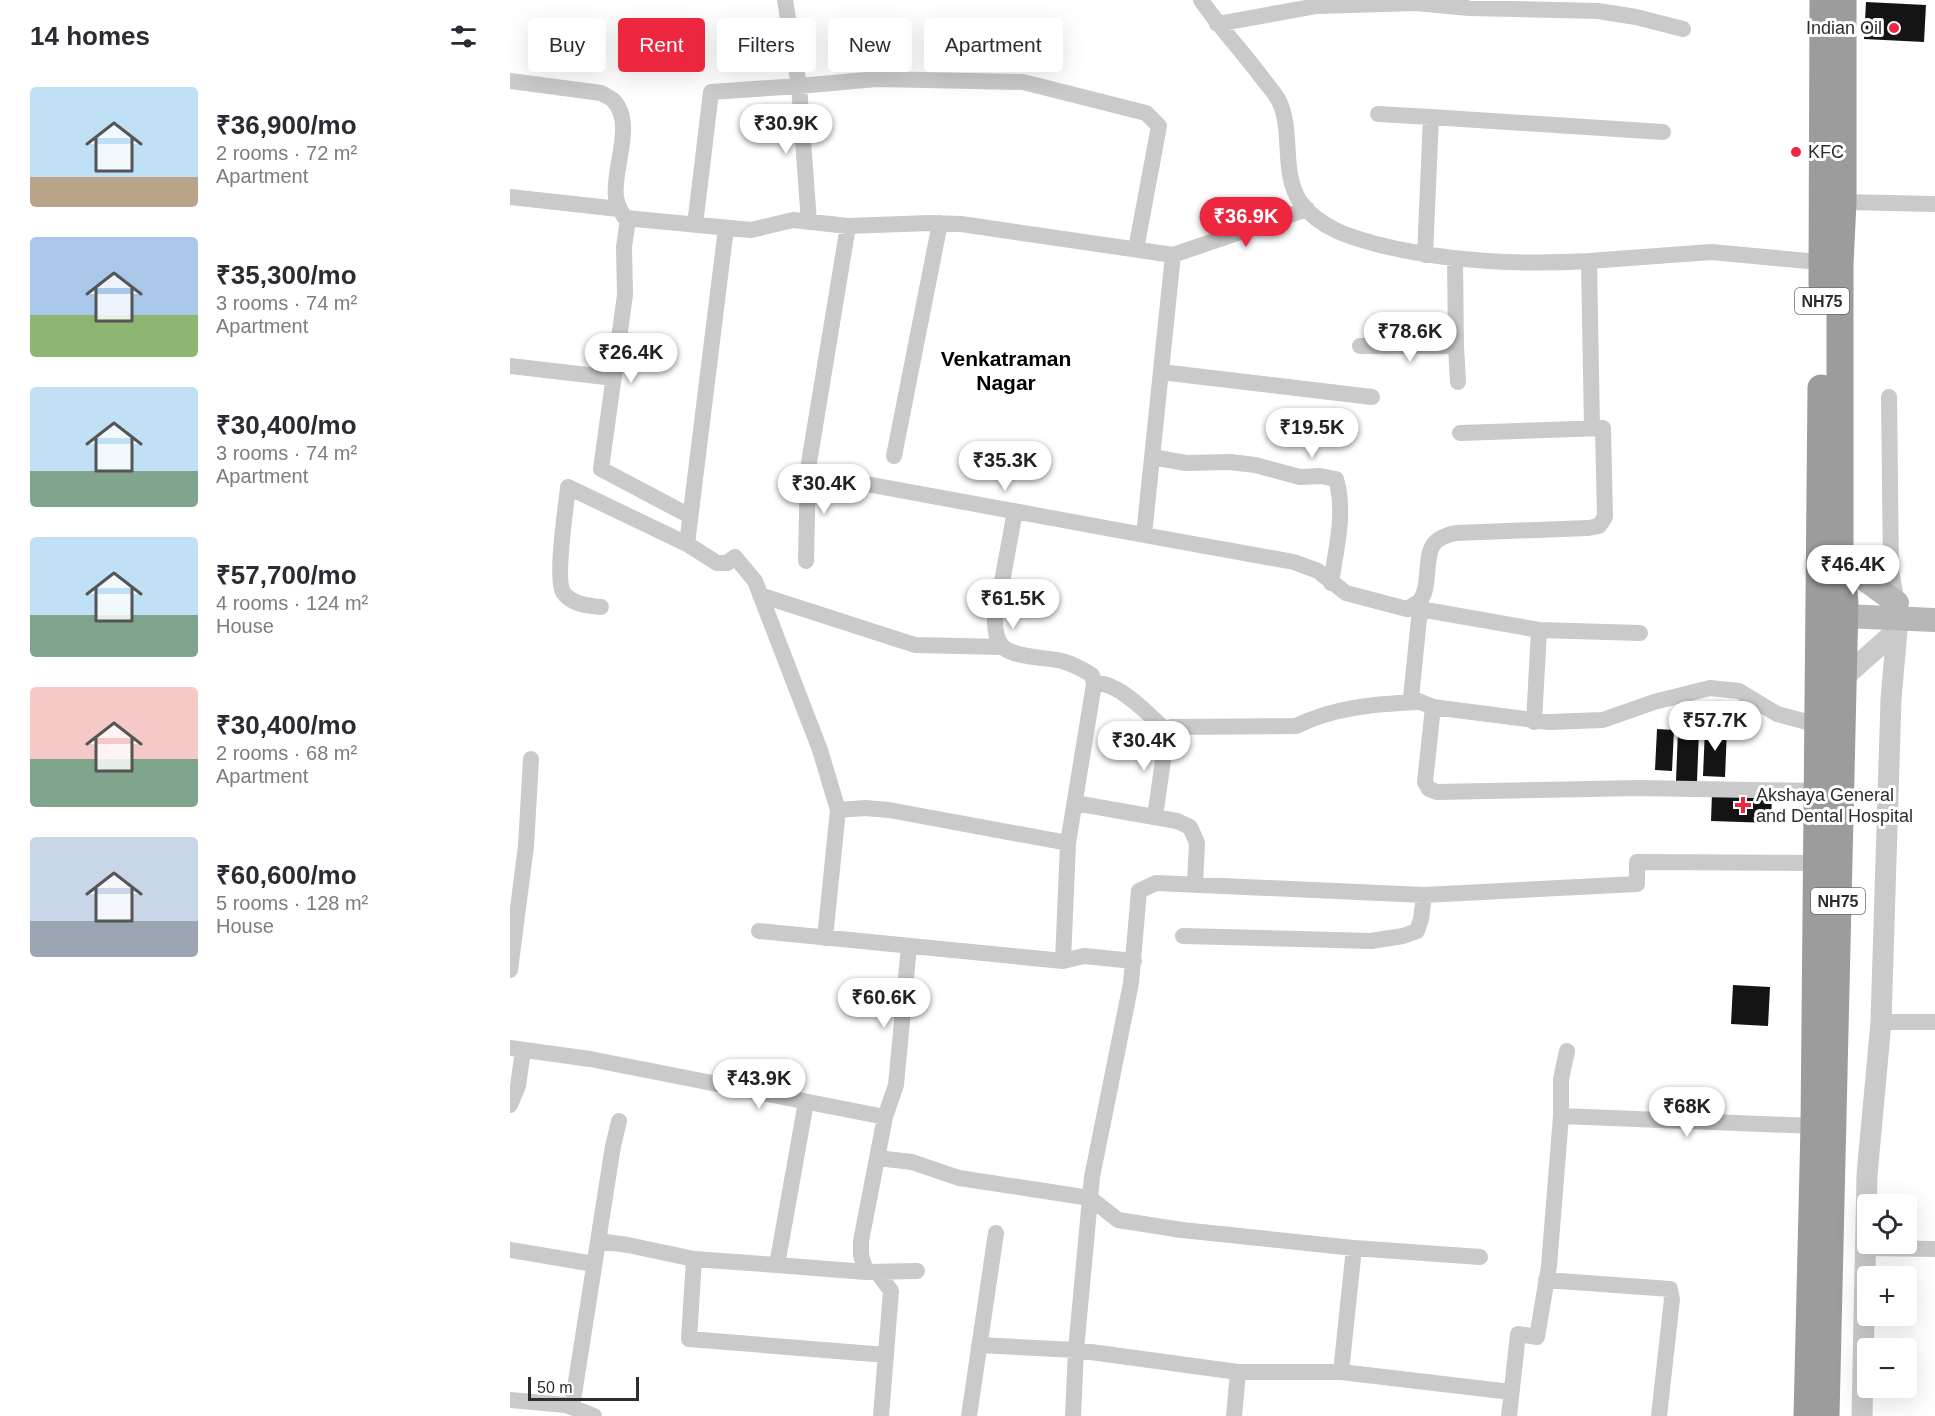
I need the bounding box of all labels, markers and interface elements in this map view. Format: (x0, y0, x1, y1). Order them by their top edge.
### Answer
chip: Buy (528, 18, 606, 72)
chip: Rent (618, 18, 705, 72)
chip: Filters (717, 18, 816, 72)
chip: New (828, 18, 912, 72)
chip: Apartment (924, 18, 1063, 72)
place label: Indian Oil (1806, 18, 1882, 38)
icon: filters (447, 20, 480, 53)
text: 14 homes (30, 21, 150, 51)
marker: Indian Oil (1887, 21, 1901, 35)
pin: ₹30.9K (737, 104, 835, 155)
text: ₹36,900/mo (216, 110, 357, 140)
icon: home (78, 111, 150, 183)
text: ₹30.9K (754, 112, 818, 134)
text: 2 rooms · 72 m² (216, 142, 357, 164)
place label: KFC (1808, 142, 1844, 162)
marker: KFC (1789, 145, 1803, 159)
text: Apartment (216, 165, 308, 187)
pin: ₹36.9K (1197, 197, 1295, 248)
text: ₹36.9K (1214, 205, 1278, 227)
text: ₹35,300/mo (216, 260, 357, 290)
icon: home (78, 261, 150, 333)
road number: NH75 (1795, 288, 1849, 314)
text: 3 rooms · 74 m² (216, 292, 357, 314)
pin: ₹78.6K (1361, 312, 1459, 363)
text: Apartment (216, 315, 308, 337)
text: ₹78.6K (1378, 320, 1442, 342)
pin: ₹26.4K (582, 333, 680, 384)
text: ₹26.4K (599, 341, 663, 363)
district label: Venkatraman Nagar (941, 347, 1071, 394)
pin: ₹19.5K (1263, 408, 1361, 459)
text: ₹30,400/mo (216, 410, 357, 440)
icon: home (78, 411, 150, 483)
text: ₹19.5K (1280, 416, 1344, 438)
pin: ₹35.3K (956, 441, 1054, 492)
text: 3 rooms · 74 m² (216, 442, 357, 464)
text: ₹35.3K (973, 449, 1037, 471)
pin: ₹30.4K (775, 464, 873, 515)
text: Apartment (216, 465, 308, 487)
text: ₹30.4K (792, 472, 856, 494)
pin: ₹46.4K (1804, 545, 1902, 596)
text: ₹46.4K (1821, 553, 1885, 575)
text: ₹57,700/mo (216, 560, 357, 590)
icon: home (78, 561, 150, 633)
pin: ₹61.5K (964, 579, 1062, 630)
text: ₹61.5K (981, 587, 1045, 609)
text: 4 rooms · 124 m² (216, 592, 368, 614)
text: House (216, 615, 274, 637)
pin: ₹57.7K (1666, 701, 1764, 752)
text: ₹57.7K (1683, 709, 1747, 731)
text: ₹30,400/mo (216, 710, 357, 740)
icon: home (78, 711, 150, 783)
pin: ₹30.4K (1095, 721, 1193, 772)
text: ₹30.4K (1112, 729, 1176, 751)
text: 2 rooms · 68 m² (216, 742, 357, 764)
text: Apartment (216, 765, 308, 787)
place label: Akshaya General and Dental Hospital (1756, 785, 1913, 826)
marker: Akshaya General and Dental Hospital (1734, 796, 1752, 814)
text: ₹60,600/mo (216, 860, 357, 890)
icon: home (78, 861, 150, 933)
road number: NH75 (1811, 888, 1865, 914)
text: 5 rooms · 128 m² (216, 892, 368, 914)
text: House (216, 915, 274, 937)
pin: ₹60.6K (835, 978, 933, 1029)
text: ₹60.6K (852, 986, 916, 1008)
pin: ₹43.9K (710, 1059, 808, 1110)
text: ₹43.9K (727, 1067, 791, 1089)
pin: ₹68K (1651, 1087, 1723, 1138)
text: ₹68K (1663, 1095, 1711, 1117)
map controls (1857, 1194, 1917, 1398)
button: locate (1857, 1194, 1917, 1254)
button: + (1857, 1266, 1917, 1326)
button: − (1857, 1338, 1917, 1398)
scale bar (528, 1374, 639, 1402)
text: 50 m (537, 1379, 573, 1396)

